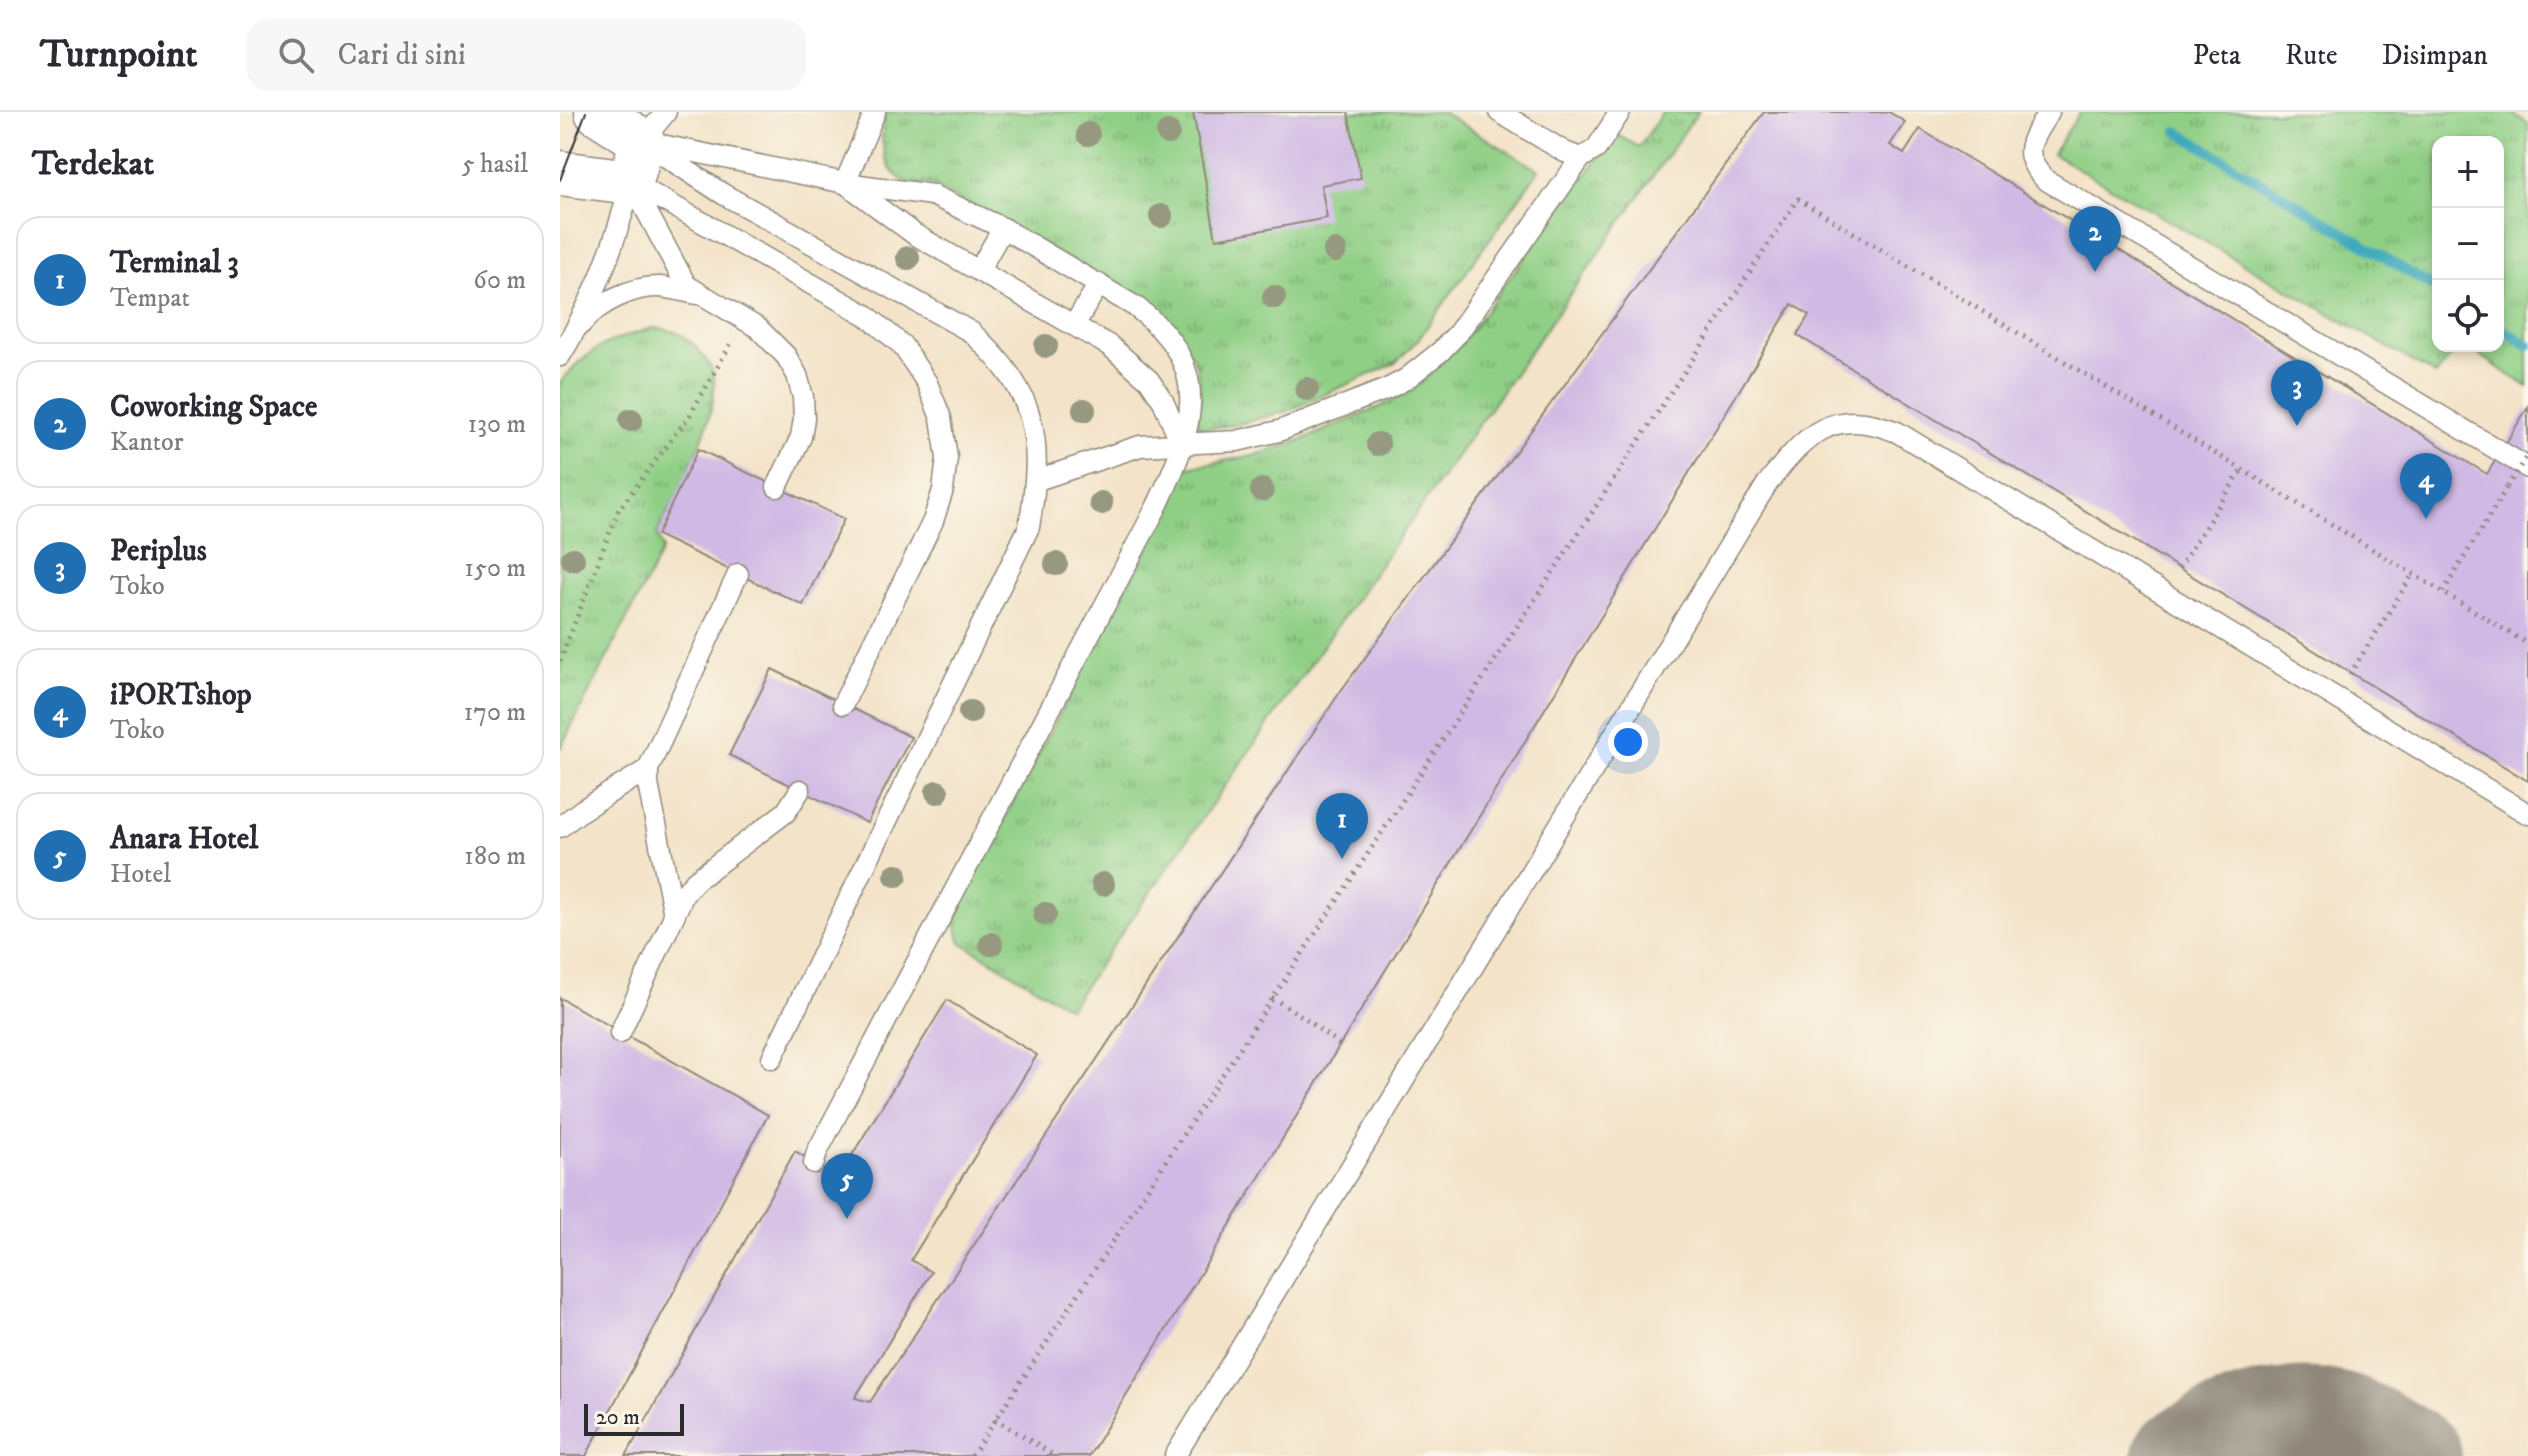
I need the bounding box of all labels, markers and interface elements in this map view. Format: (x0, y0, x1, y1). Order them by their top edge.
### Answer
search box (246, 19, 806, 91)
text: Turnpoint (40, 31, 198, 79)
icon: search (274, 33, 318, 77)
text: Cari di sini (338, 37, 466, 74)
text: Peta (2193, 38, 2241, 73)
text: Rute (2285, 38, 2338, 73)
text: Disimpan (2382, 38, 2488, 73)
map controls (2432, 136, 2504, 352)
button: + (2432, 136, 2504, 208)
text: Terdekat (32, 143, 154, 185)
text: 5 hasil (462, 148, 528, 181)
pin: 2 (2069, 206, 2121, 272)
button: − (2432, 208, 2504, 280)
text: Terminal 3 (110, 245, 239, 282)
text: 1 (55, 264, 65, 297)
text: 60 m (473, 264, 526, 297)
button: locate (2432, 280, 2504, 352)
text: Tempat (110, 282, 190, 315)
pin: 3 (2271, 360, 2323, 426)
text: Coworking Space (110, 389, 317, 426)
text: 2 (54, 408, 66, 441)
text: 130 m (468, 408, 526, 441)
text: Kantor (110, 426, 183, 459)
pin: 4 (2400, 453, 2452, 519)
text: Periplus (110, 533, 207, 570)
text: 3 (55, 552, 65, 585)
text: 150 m (465, 552, 526, 585)
text: Toko (110, 570, 165, 603)
text: iPORTshop (110, 677, 252, 714)
text: 4 (53, 696, 67, 729)
text: 170 m (464, 696, 526, 729)
text: Toko (110, 714, 165, 747)
your location (1608, 722, 1648, 762)
pin: 1 (1316, 793, 1368, 859)
text: Anara Hotel (110, 821, 258, 858)
text: 5 (54, 840, 66, 873)
text: 180 m (464, 840, 526, 873)
text: Hotel (110, 858, 171, 891)
pin: 5 (821, 1153, 873, 1219)
scale bar (584, 1400, 684, 1436)
text: 20 m (596, 1404, 640, 1431)

